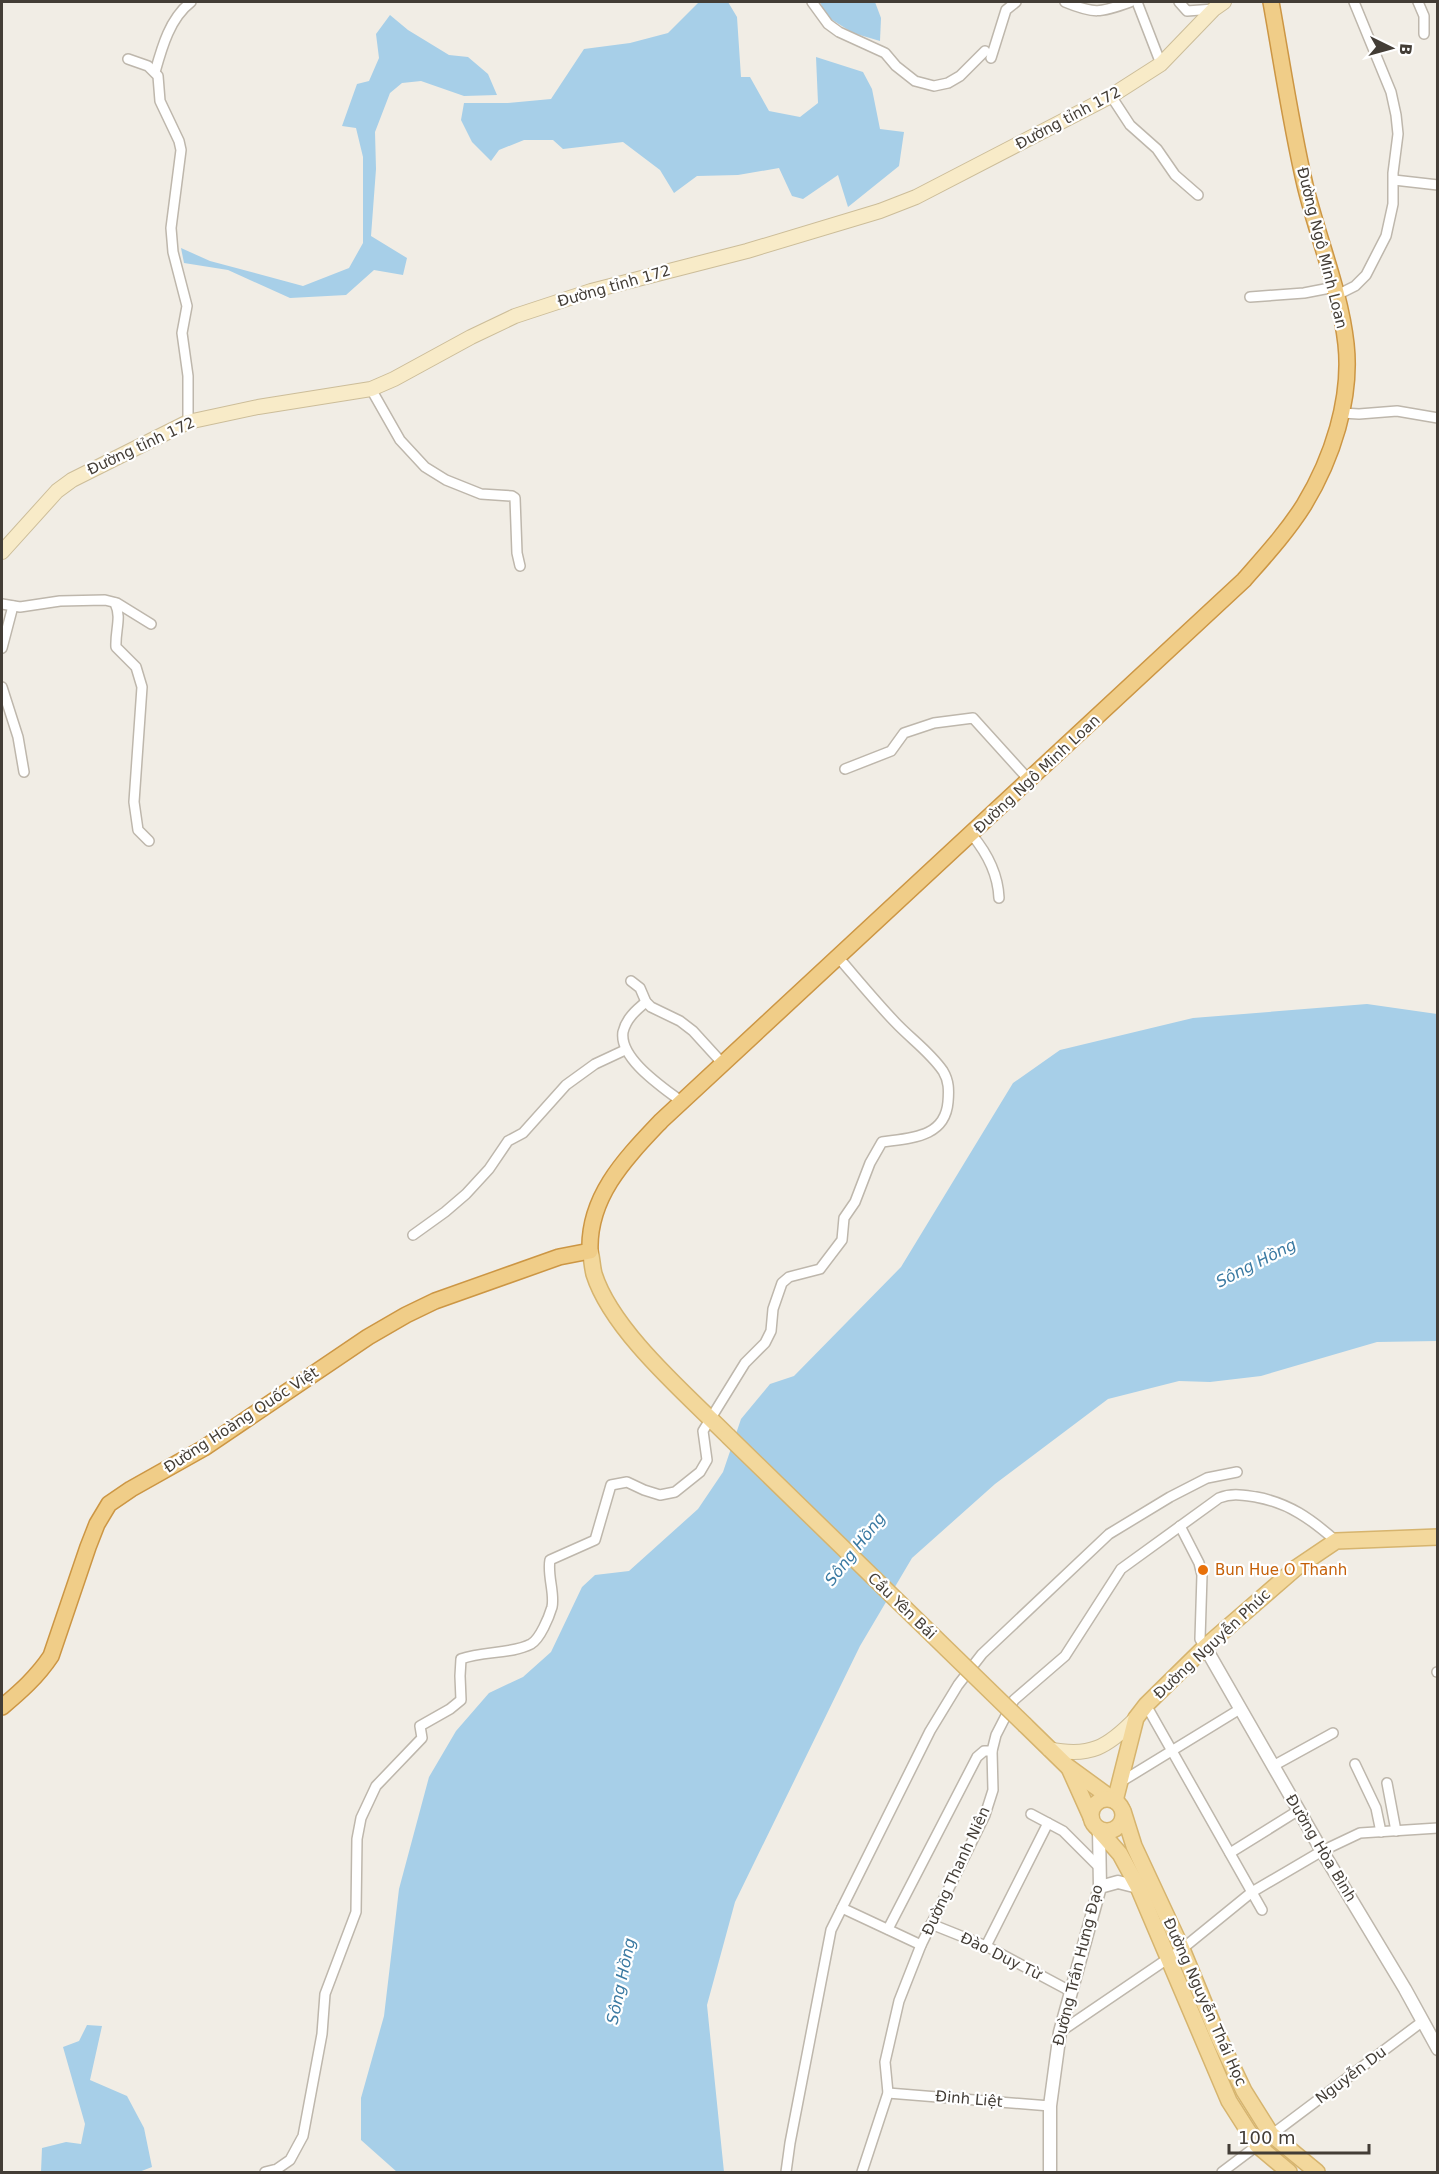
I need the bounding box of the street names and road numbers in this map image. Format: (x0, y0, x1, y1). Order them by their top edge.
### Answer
street label: Đường tỉnh 172 (1012, 83, 1124, 153)
street label: Đường Ngô Minh Loan (1293, 165, 1351, 331)
street label: Đường tỉnh 172 (555, 261, 673, 311)
street label: Đường tỉnh 172 (84, 413, 198, 479)
street label: Đường Ngô Minh Loan (970, 711, 1104, 837)
street label: Đường Hoàng Quốc Việt (161, 1363, 322, 1477)
street label: Cầu Yên Bái (864, 1569, 940, 1643)
street label: Đường Nguyễn Phúc (1150, 1585, 1274, 1703)
street label: Đường Hòa Bình (1282, 1791, 1360, 1905)
street label: Đường Thanh Niên (918, 1804, 994, 1938)
street label: Đường Trần Hưng Đạo (1049, 1883, 1107, 2047)
street label: Đường Nguyễn Thái Học (1160, 1915, 1250, 2089)
street label: Đào Duy Từ (957, 1929, 1046, 1984)
street label: Nguyễn Du (1312, 2043, 1390, 2107)
street label: Đinh Liệt (935, 2087, 1003, 2111)

